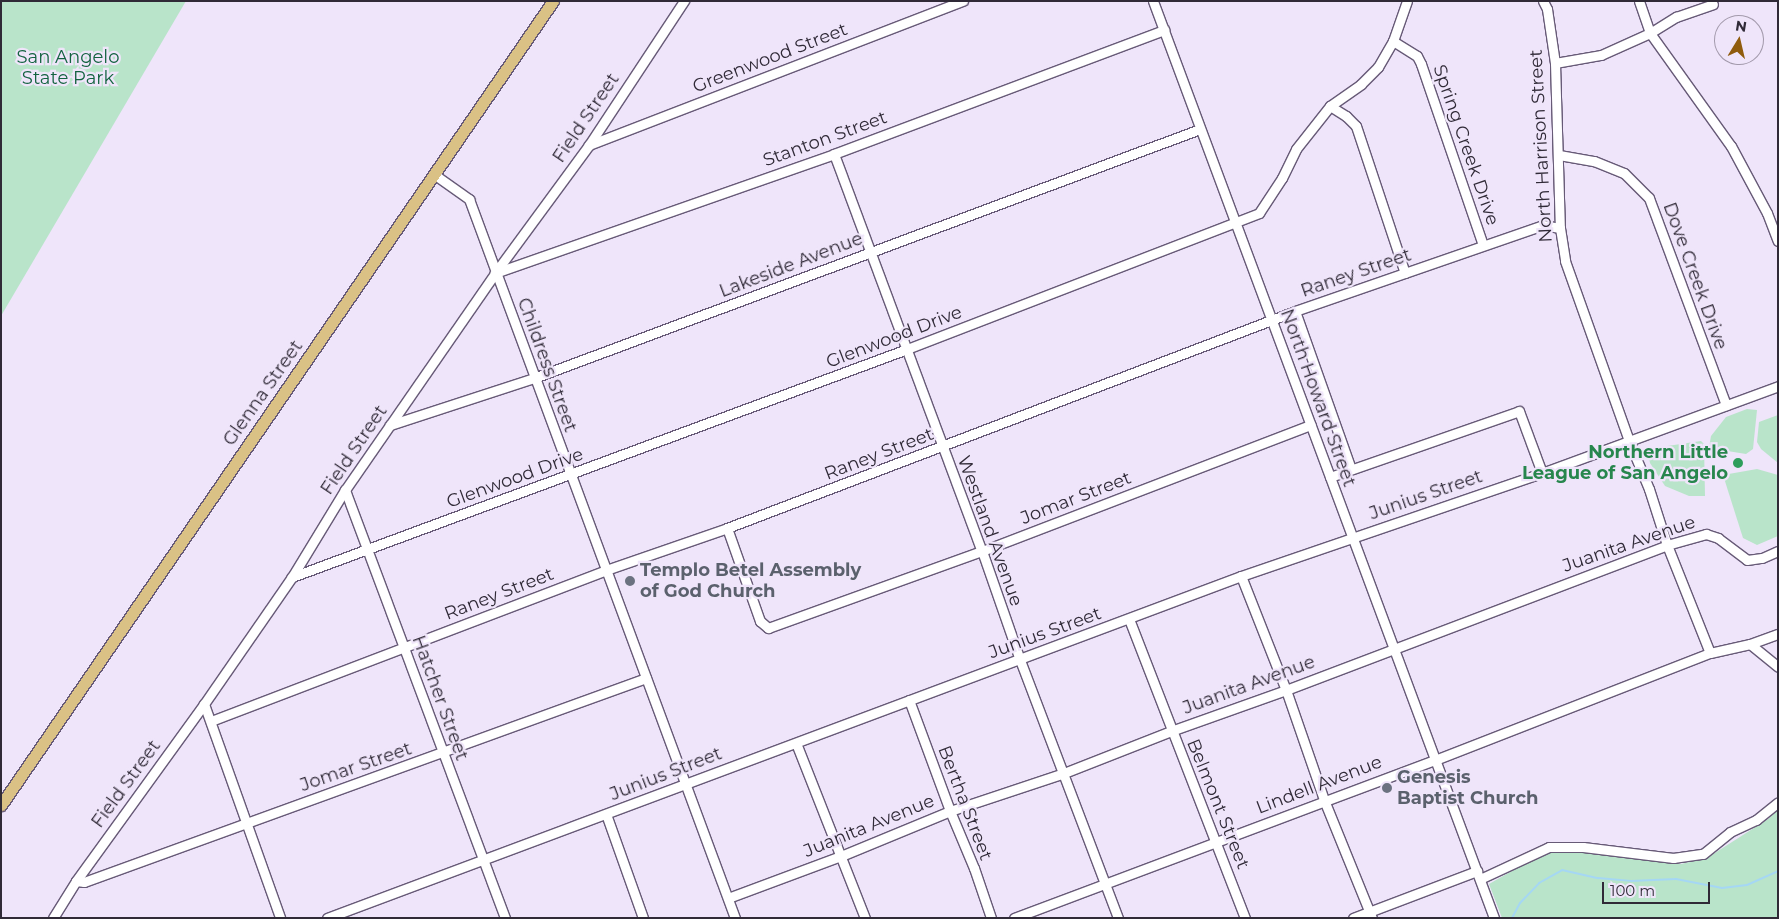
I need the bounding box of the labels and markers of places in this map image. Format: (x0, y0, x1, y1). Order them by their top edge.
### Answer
place label: Northern Little League of San Angelo (1522, 442, 1728, 484)
marker: Northern Little League of San Angelo (1732, 457, 1744, 469)
place label: Templo Betel Assembly of God Church (640, 560, 861, 602)
marker: Templo Betel Assembly of God Church (624, 575, 636, 587)
place label: Genesis Baptist Church (1397, 767, 1538, 810)
marker: Genesis Baptist Church (1381, 782, 1393, 794)

